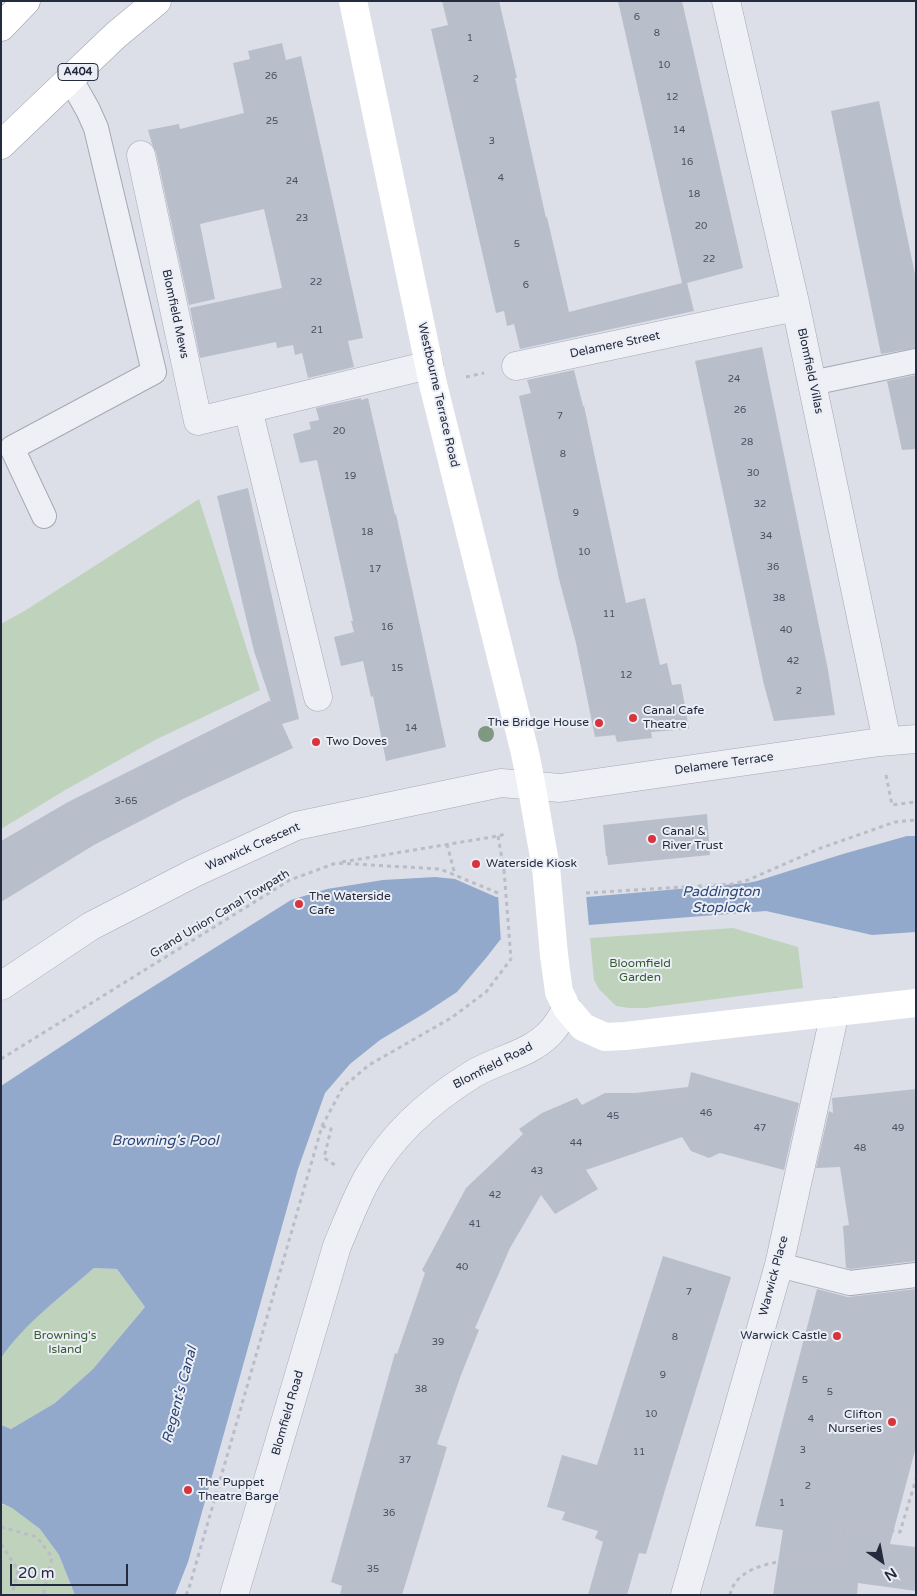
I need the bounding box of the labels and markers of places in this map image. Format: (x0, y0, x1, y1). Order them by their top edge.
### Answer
place label: Canal Cafe Theatre (643, 704, 704, 732)
marker: Canal Cafe Theatre (627, 712, 639, 724)
place label: The Bridge House (488, 716, 589, 730)
marker: The Bridge House (593, 717, 605, 729)
place label: Two Doves (326, 735, 387, 749)
marker: Two Doves (310, 736, 322, 748)
place label: Canal & River Trust (662, 825, 723, 853)
marker: Canal & River Trust (646, 833, 658, 845)
place label: Waterside Kiosk (486, 857, 577, 871)
marker: Waterside Kiosk (470, 858, 482, 870)
place label: The Waterside Cafe (309, 890, 391, 918)
marker: The Waterside Cafe (293, 898, 305, 910)
place label: Warwick Castle (740, 1329, 827, 1343)
marker: Warwick Castle (831, 1330, 843, 1342)
place label: Clifton Nurseries (828, 1408, 882, 1436)
marker: Clifton Nurseries (886, 1416, 898, 1428)
place label: The Puppet Theatre Barge (198, 1476, 279, 1504)
marker: The Puppet Theatre Barge (182, 1484, 194, 1496)

